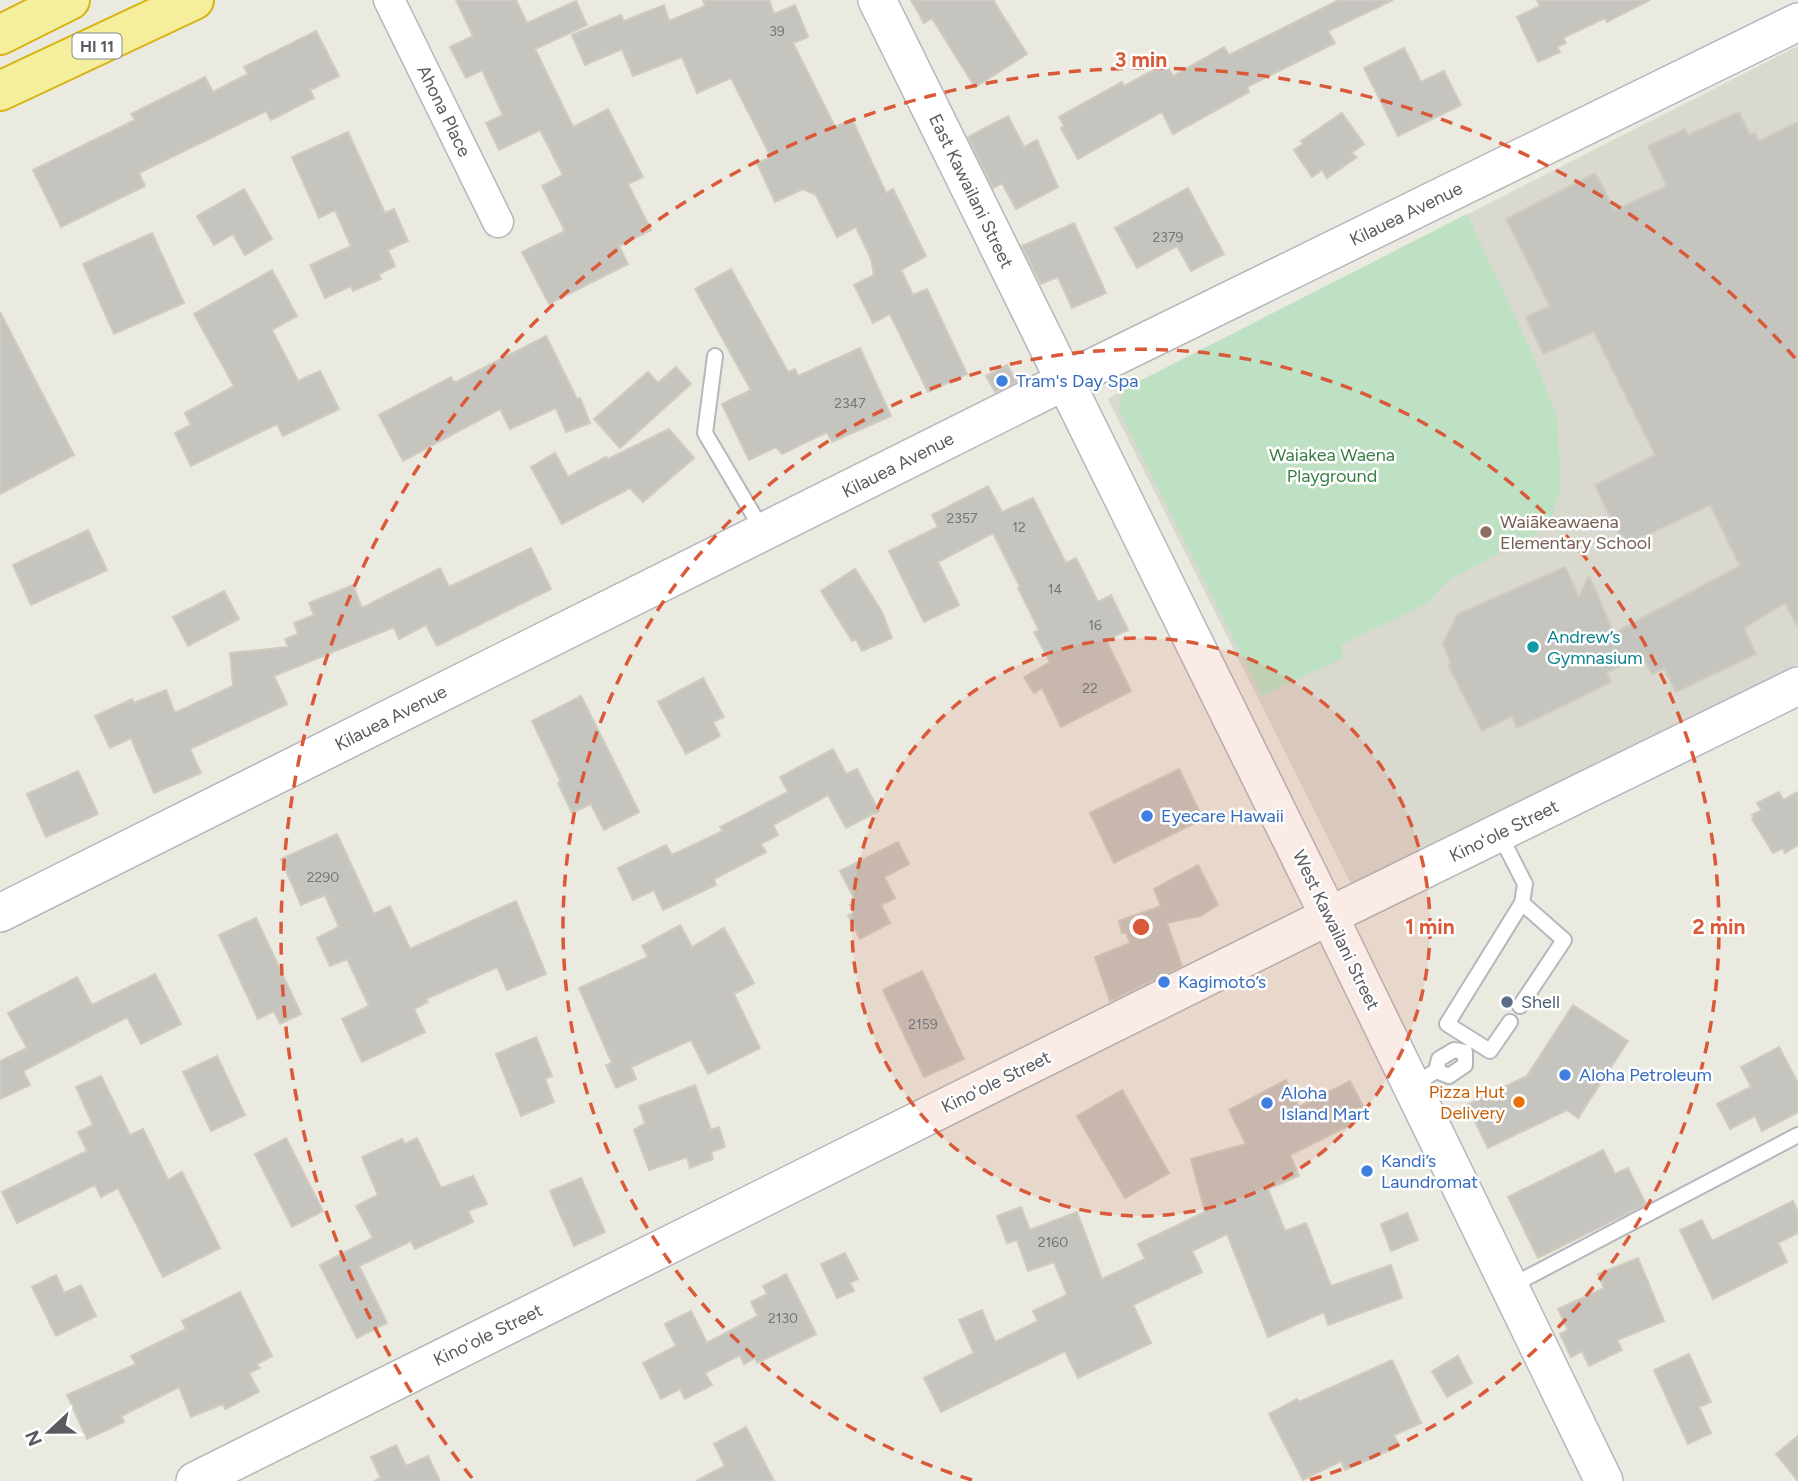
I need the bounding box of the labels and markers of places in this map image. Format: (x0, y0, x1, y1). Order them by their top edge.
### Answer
place label: Tram's Day Spa (1016, 370, 1138, 392)
marker: Tram's Day Spa (994, 373, 1010, 389)
place label: Waiākeawaena Elementary School (1500, 511, 1651, 554)
marker: Waiākeawaena Elementary School (1478, 524, 1494, 540)
place label: Andrew’s Gymnasium (1547, 626, 1643, 669)
marker: Andrew’s Gymnasium (1525, 639, 1541, 655)
place label: Eyecare Hawaii (1161, 805, 1284, 827)
marker: Eyecare Hawaii (1139, 808, 1155, 824)
centre of rings (1129, 915, 1153, 939)
place label: Kagimoto’s (1178, 971, 1266, 993)
marker: Kagimoto’s (1156, 974, 1172, 990)
place label: Shell (1521, 991, 1560, 1013)
marker: Shell (1499, 994, 1515, 1010)
place label: Aloha Petroleum (1579, 1064, 1712, 1086)
marker: Aloha Petroleum (1557, 1067, 1573, 1083)
place label: Pizza Hut Delivery (1429, 1081, 1506, 1124)
place label: Aloha Island Mart (1281, 1082, 1370, 1125)
marker: Pizza Hut Delivery (1511, 1094, 1527, 1110)
marker: Aloha Island Mart (1259, 1095, 1275, 1111)
place label: Kandi’s Laundromat (1381, 1150, 1478, 1193)
marker: Kandi’s Laundromat (1359, 1163, 1375, 1179)

